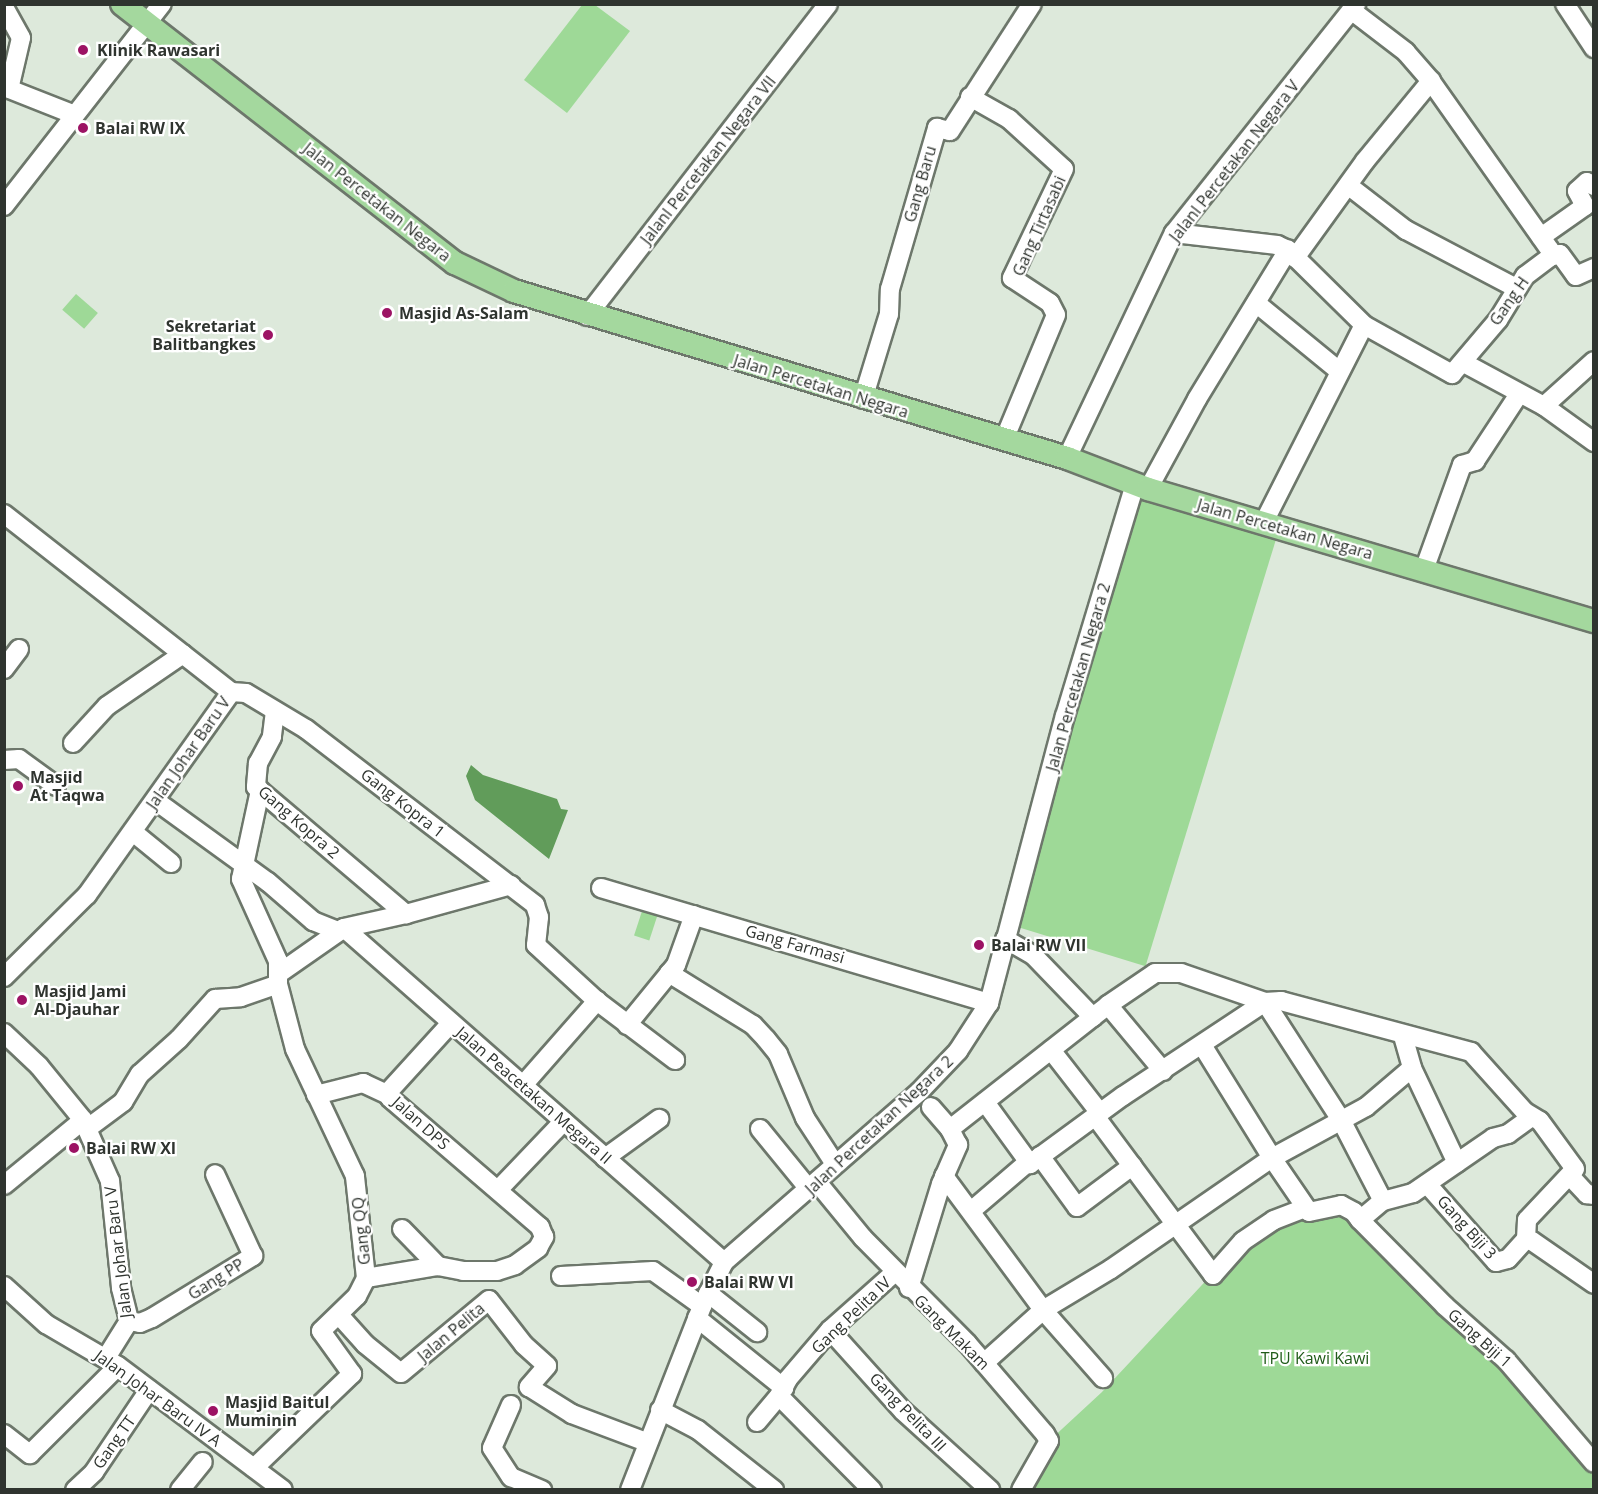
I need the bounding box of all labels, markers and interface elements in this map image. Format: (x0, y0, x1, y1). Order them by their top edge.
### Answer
place label: Klinik Rawasari (97, 40, 220, 60)
marker: Klinik Rawasari (74, 41, 92, 59)
street label: Jalanl Percetakan Negara VII (636, 72, 780, 248)
street label: Jalanl Percetakan Negara V (1165, 76, 1303, 246)
place label: Balai RW IX (95, 118, 185, 138)
marker: Balai RW IX (76, 121, 90, 135)
street label: Jalan Percetakan Negara (299, 138, 455, 266)
street label: Gang Baru (900, 144, 940, 224)
street label: Gang Tirtasabi (1008, 173, 1070, 279)
street label: Gang H (1485, 273, 1533, 329)
place label: Masjid As-Salam (399, 303, 529, 323)
marker: Masjid As-Salam (380, 306, 394, 320)
place label: Sekretariat Balitbangkes (152, 316, 256, 354)
marker: Sekretariat Balitbangkes (261, 328, 275, 342)
street label: Jalan Percetakan Negara (731, 350, 911, 422)
street label: Jalan Percetakan Negara (1195, 495, 1375, 563)
street label: Jalan Percetakan Negara 2 (1042, 581, 1114, 773)
street label: Jalan Johar Baru V (142, 693, 234, 813)
street label: Gang Kopra 1 (357, 764, 449, 842)
place label: Masjid At Taqwa (30, 767, 105, 805)
marker: Masjid At Taqwa (11, 779, 25, 793)
street label: Gang Kopra 2 (255, 782, 343, 862)
street label: Gang Farmasi (743, 921, 847, 967)
place label: Balai RW VII (991, 935, 1086, 955)
marker: Balai RW VII (972, 938, 986, 952)
place label: Masjid Jami Al-Djauhar (34, 981, 126, 1019)
marker: Masjid Jami Al-Djauhar (15, 993, 29, 1007)
street label: Jalan Peacetakan Megara II (452, 1022, 616, 1168)
street label: Jalan Percetakan Negara 2 (801, 1051, 957, 1199)
street label: Jalan DPS (389, 1092, 453, 1154)
place label: Balai RW XI (86, 1138, 176, 1158)
marker: Balai RW XI (67, 1141, 81, 1155)
street label: Jalan Johar Baru V (100, 1185, 136, 1319)
street label: Gang Biji 3 (1433, 1191, 1501, 1263)
street label: Gang QQ (348, 1196, 374, 1266)
street label: Gang PP (184, 1254, 248, 1304)
place label: Balai RW VI (704, 1272, 794, 1292)
street label: Gang Pelita IV (807, 1272, 895, 1358)
marker: Balai RW VI (685, 1275, 699, 1289)
street label: Gang Makam (910, 1290, 994, 1374)
street label: Jalan Pelita (414, 1298, 488, 1366)
street label: Gang Biji 1 (1444, 1304, 1516, 1372)
street label: Jalan Johar Baru IV A (91, 1346, 225, 1450)
park label: TPU Kawi Kawi (1261, 1348, 1369, 1368)
street label: Gang Pelita III (866, 1369, 950, 1455)
place label: Masjid Baitul Muminin (225, 1392, 329, 1430)
marker: Masjid Baitul Muminin (206, 1404, 220, 1418)
street label: Gang TT (89, 1412, 139, 1472)

